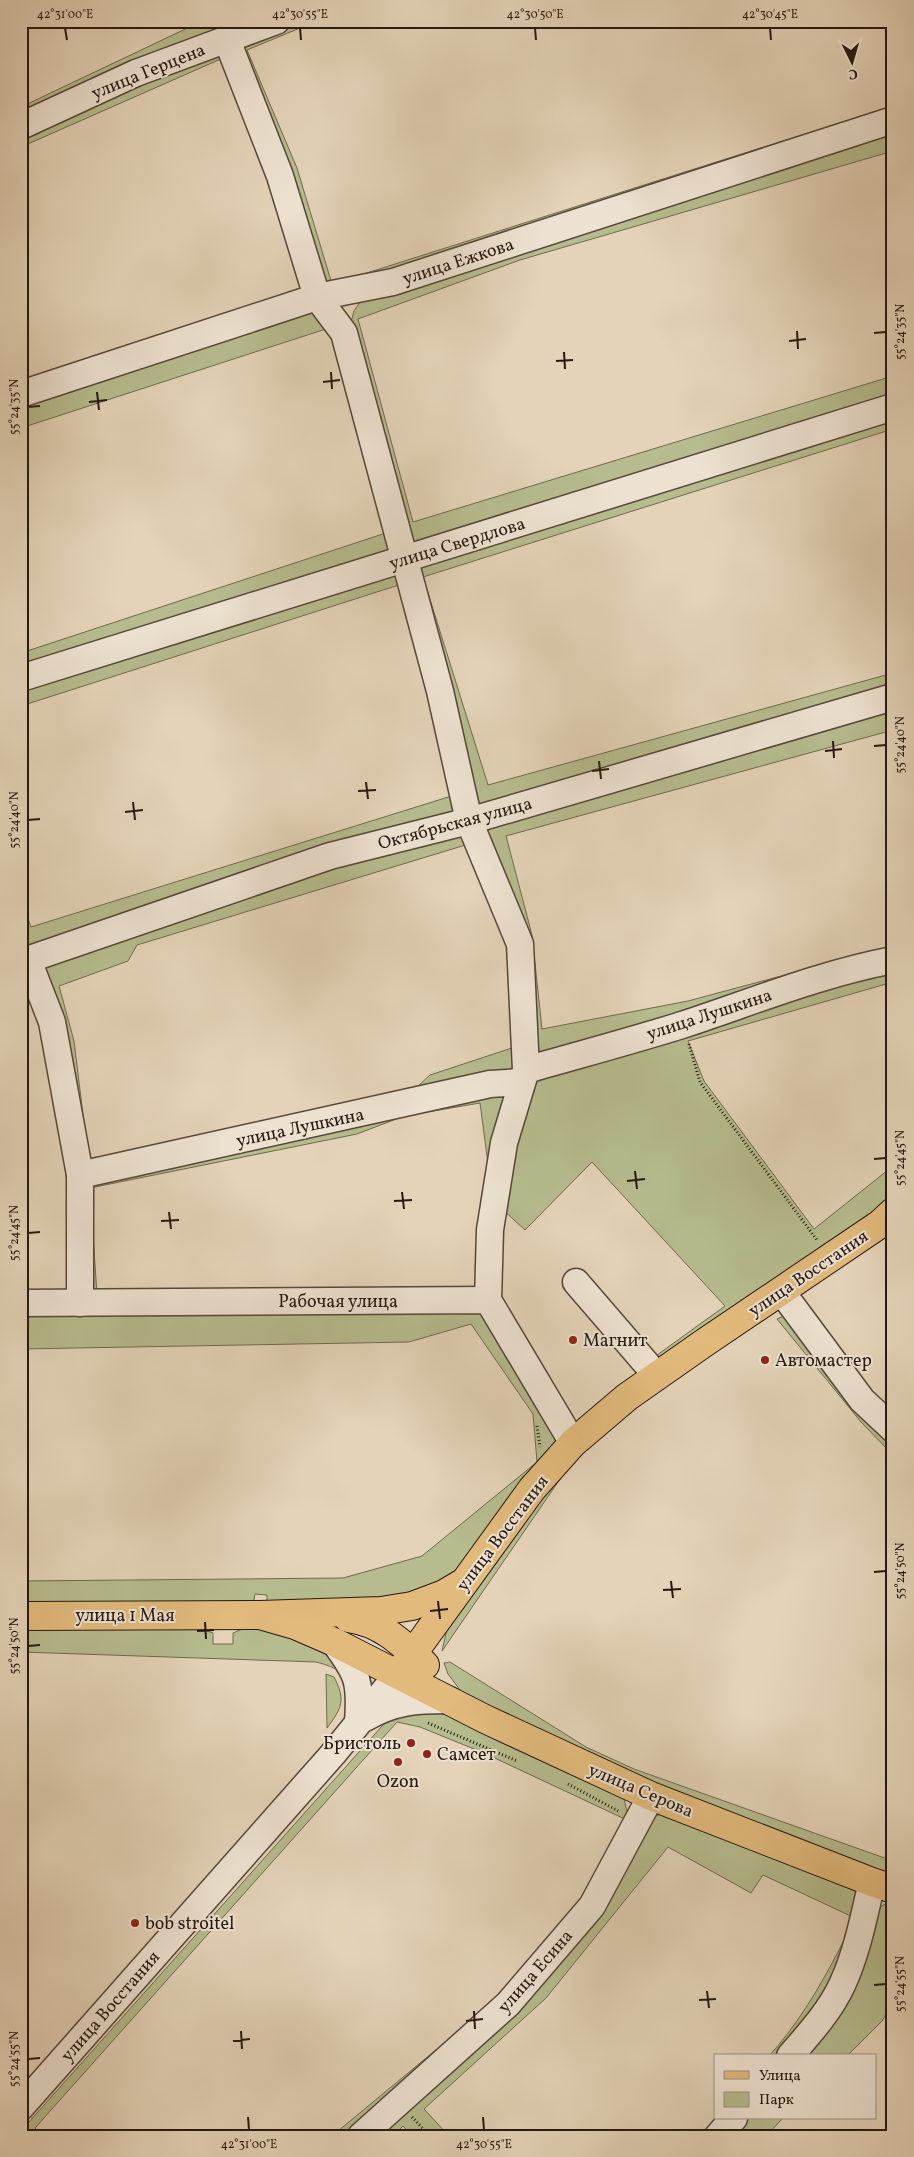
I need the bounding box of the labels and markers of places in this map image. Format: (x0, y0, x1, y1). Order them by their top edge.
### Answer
place label: Магнит (583, 1329, 647, 1354)
marker: Магнит (567, 1334, 579, 1346)
place label: Автомастер (775, 1349, 872, 1374)
marker: Автомастер (759, 1354, 771, 1366)
place label: Бристоль (323, 1732, 401, 1757)
marker: Бристоль (405, 1737, 417, 1749)
place label: Самсет (437, 1743, 496, 1768)
marker: Самсет (421, 1748, 433, 1760)
marker: Ozon (392, 1756, 404, 1768)
place label: Ozon (377, 1770, 420, 1795)
place label: bob stroitel (145, 1912, 234, 1937)
marker: bob stroitel (129, 1917, 141, 1929)

